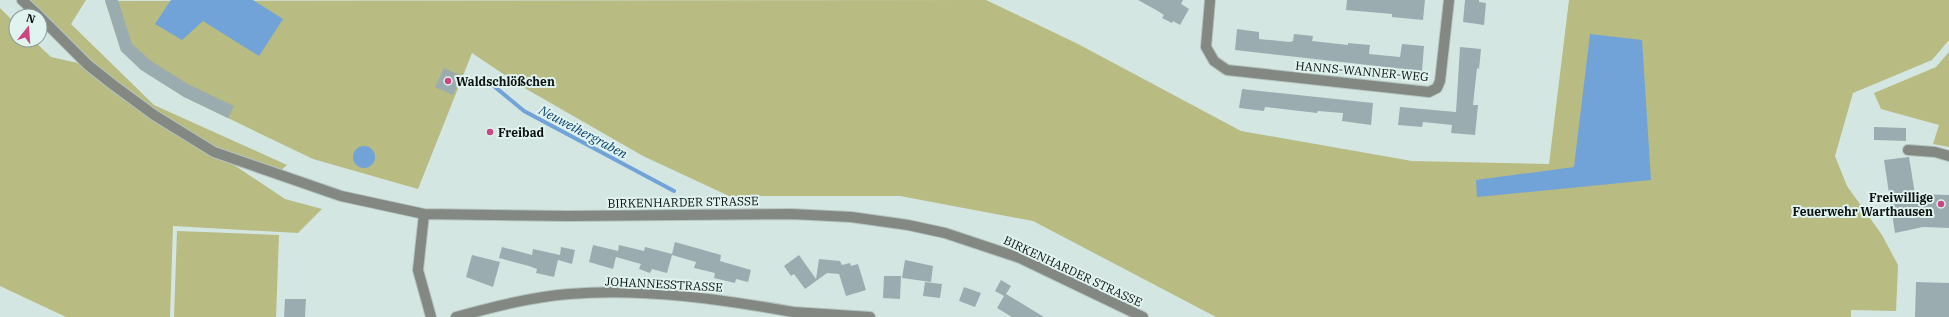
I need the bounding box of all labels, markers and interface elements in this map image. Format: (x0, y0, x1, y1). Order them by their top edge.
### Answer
north arrow (8, 8, 48, 48)
text: N (25, 10, 37, 26)
street label: HANNS-WANNER-WEG (1295, 58, 1430, 84)
place label: Waldschlößchen (456, 74, 555, 89)
marker: Waldschlößchen (443, 76, 453, 86)
water label: Neuweihergraben (535, 101, 631, 163)
place label: Freibad (498, 125, 545, 140)
marker: Freibad (485, 127, 495, 137)
place label: Freiwillige Feuerwehr Warthausen (1793, 190, 1933, 219)
street label: BIRKENHARDER STRASSE (607, 193, 759, 211)
marker: Freiwillige Feuerwehr Warthausen (1936, 199, 1946, 209)
street label: BIRKENHARDER STRASSE (1001, 232, 1145, 310)
street label: JOHANNESSTRASSE (605, 273, 723, 295)

